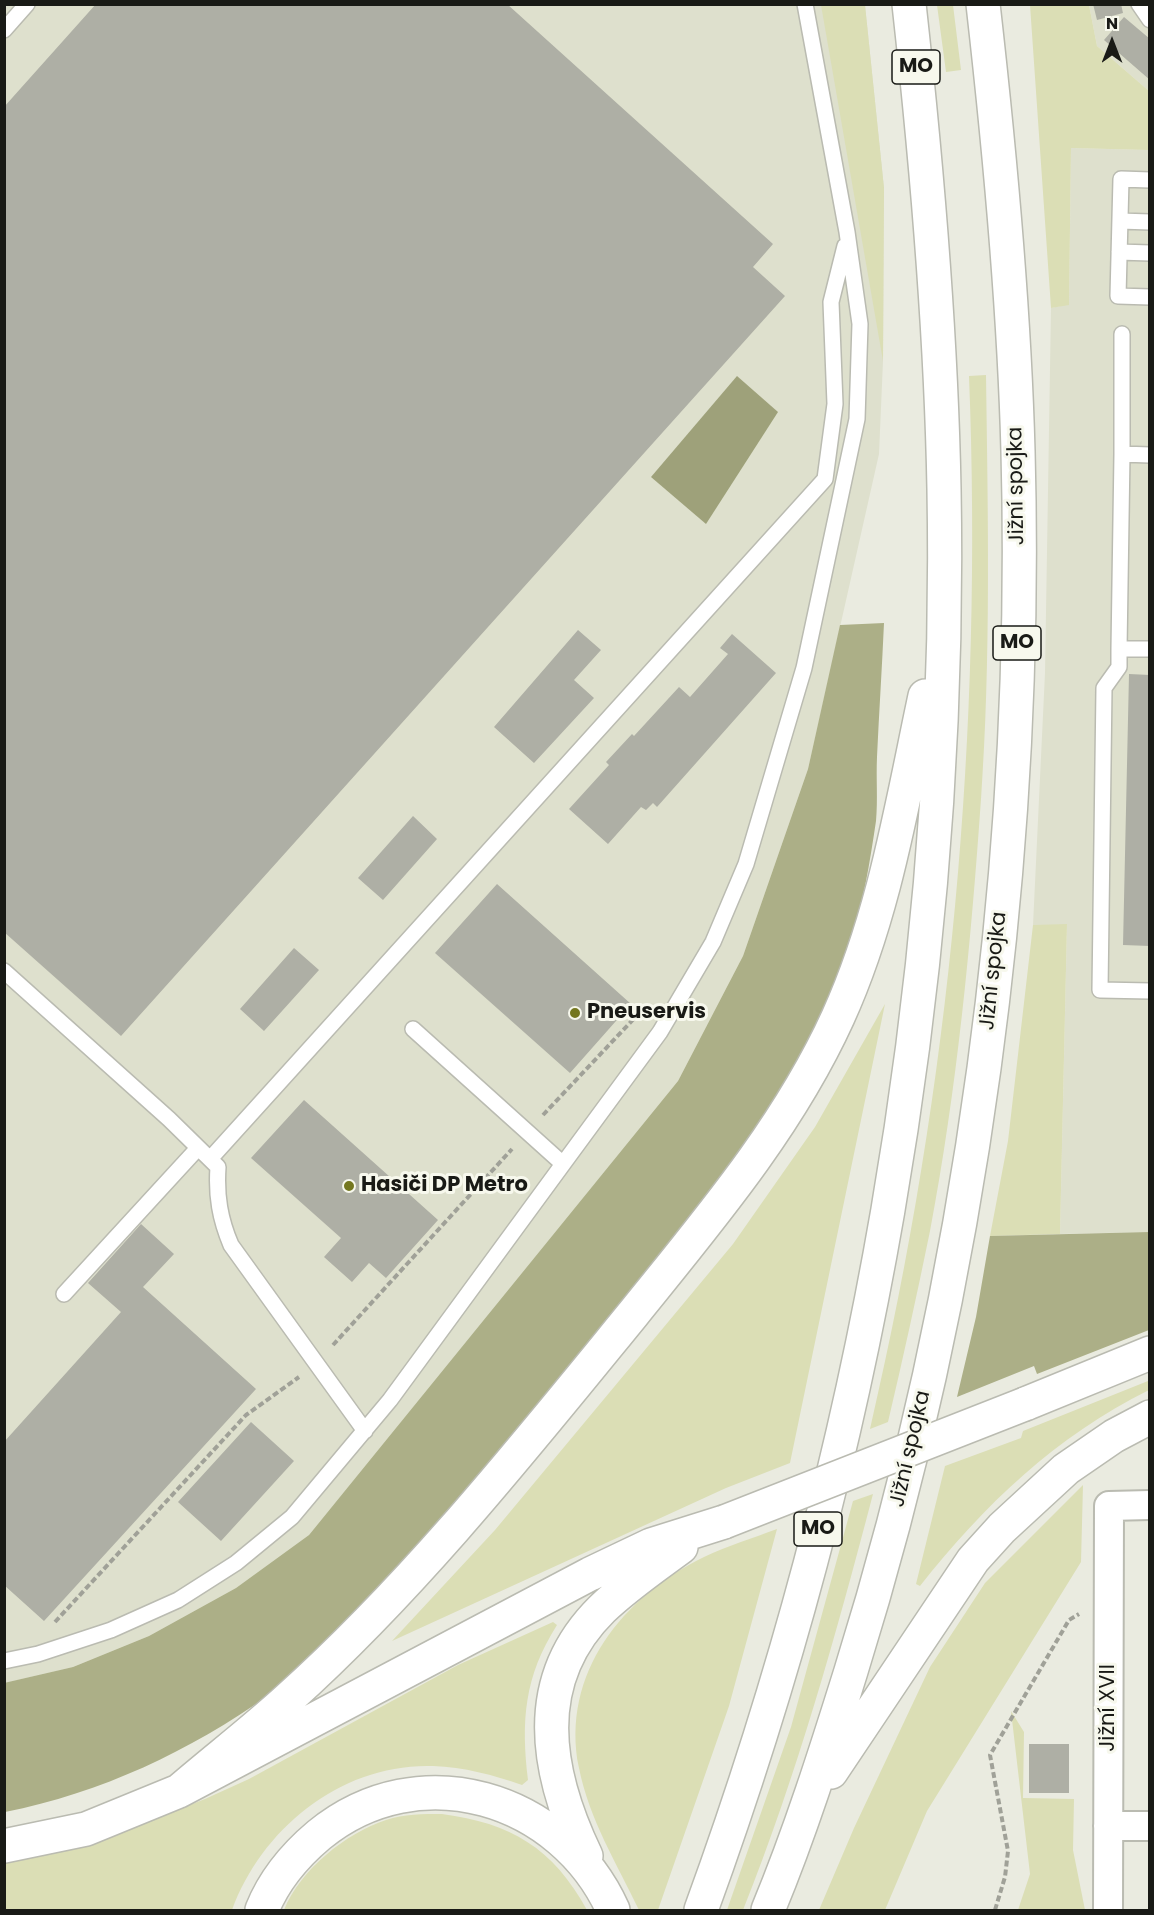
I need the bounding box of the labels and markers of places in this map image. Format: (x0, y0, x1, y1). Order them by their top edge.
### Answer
place label: Pneuservis (587, 1000, 706, 1026)
marker: Pneuservis (568, 1006, 582, 1020)
place label: Hasiči DP Metro (361, 1173, 528, 1199)
marker: Hasiči DP Metro (342, 1179, 356, 1193)

